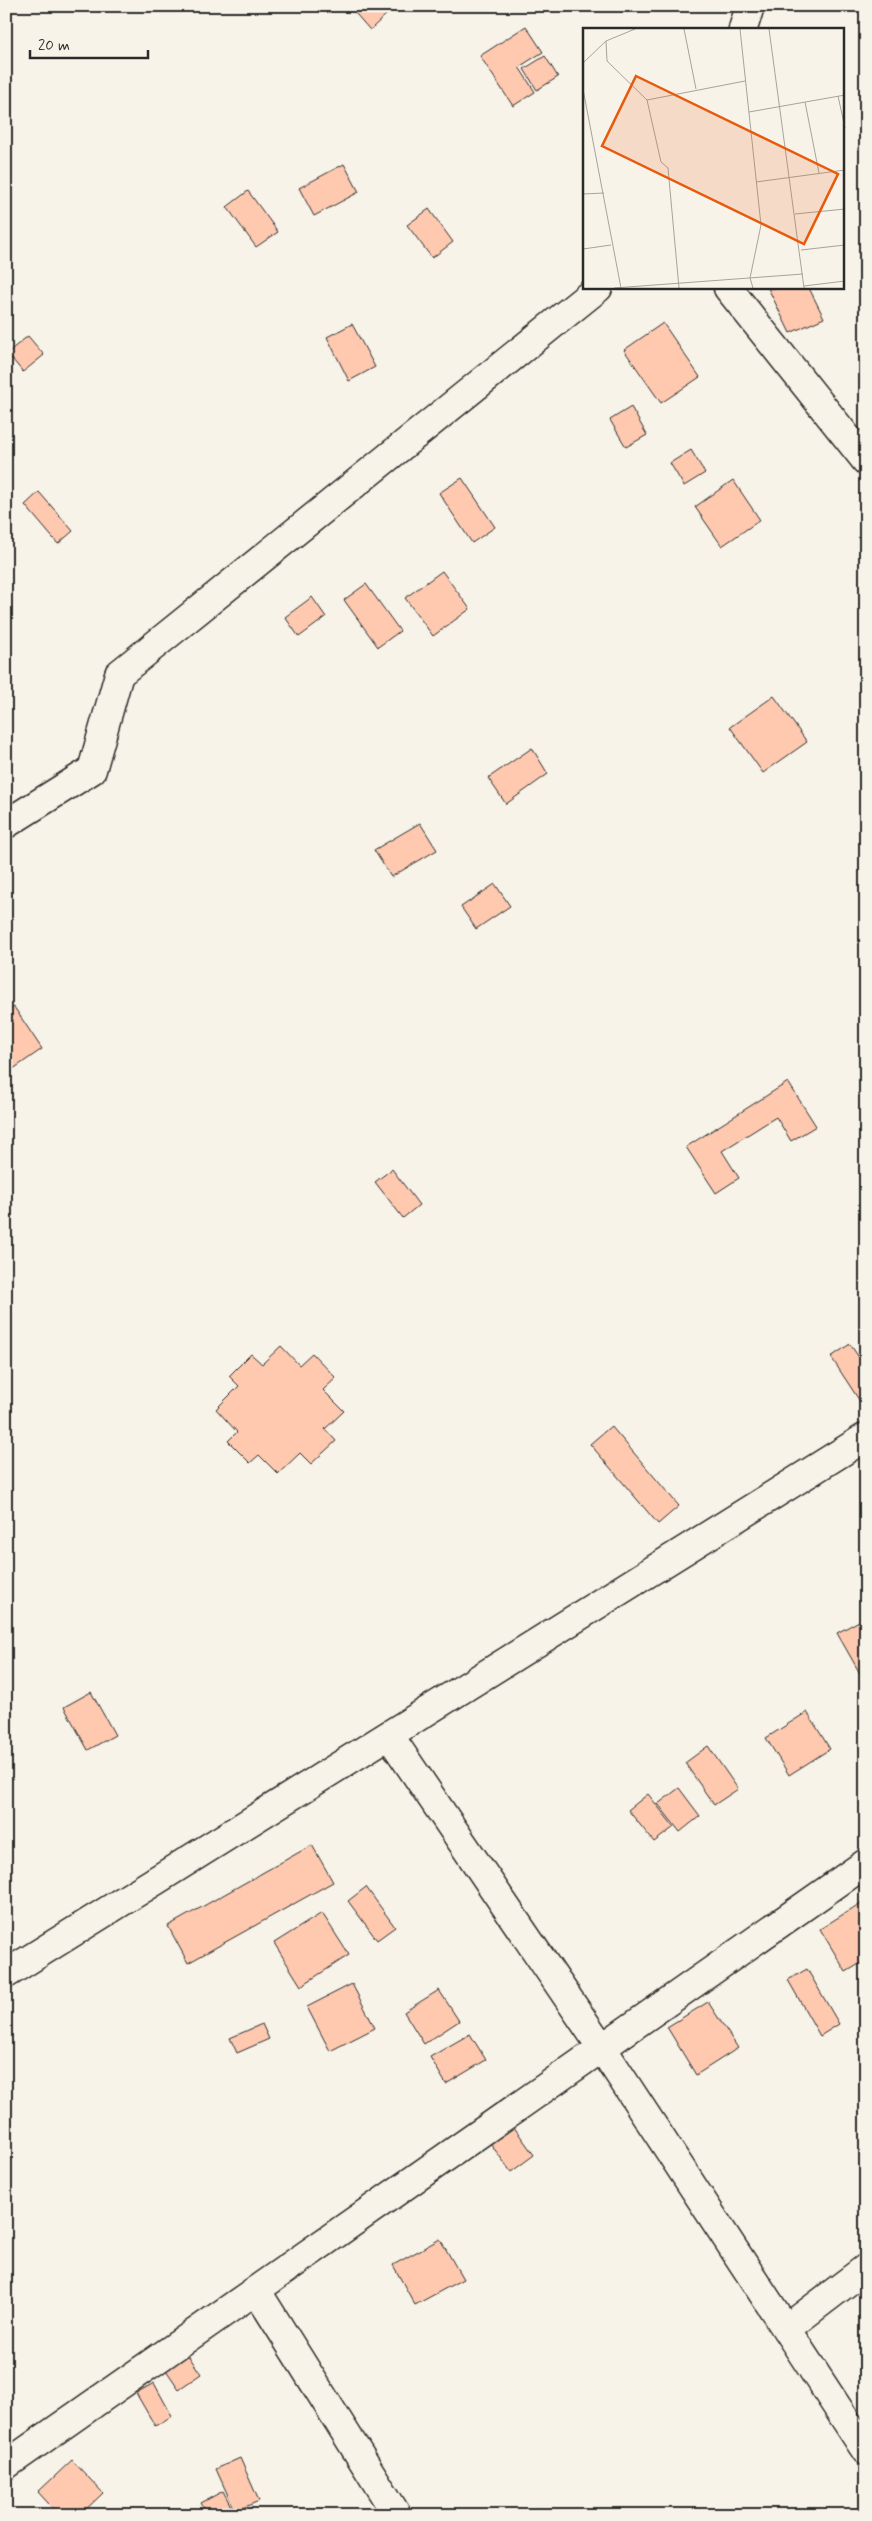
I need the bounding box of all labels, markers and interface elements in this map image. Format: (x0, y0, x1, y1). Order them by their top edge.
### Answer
scale bar (30, 28, 148, 60)
inset map (583, 28, 844, 289)
text: 20 m (38, 36, 70, 56)

